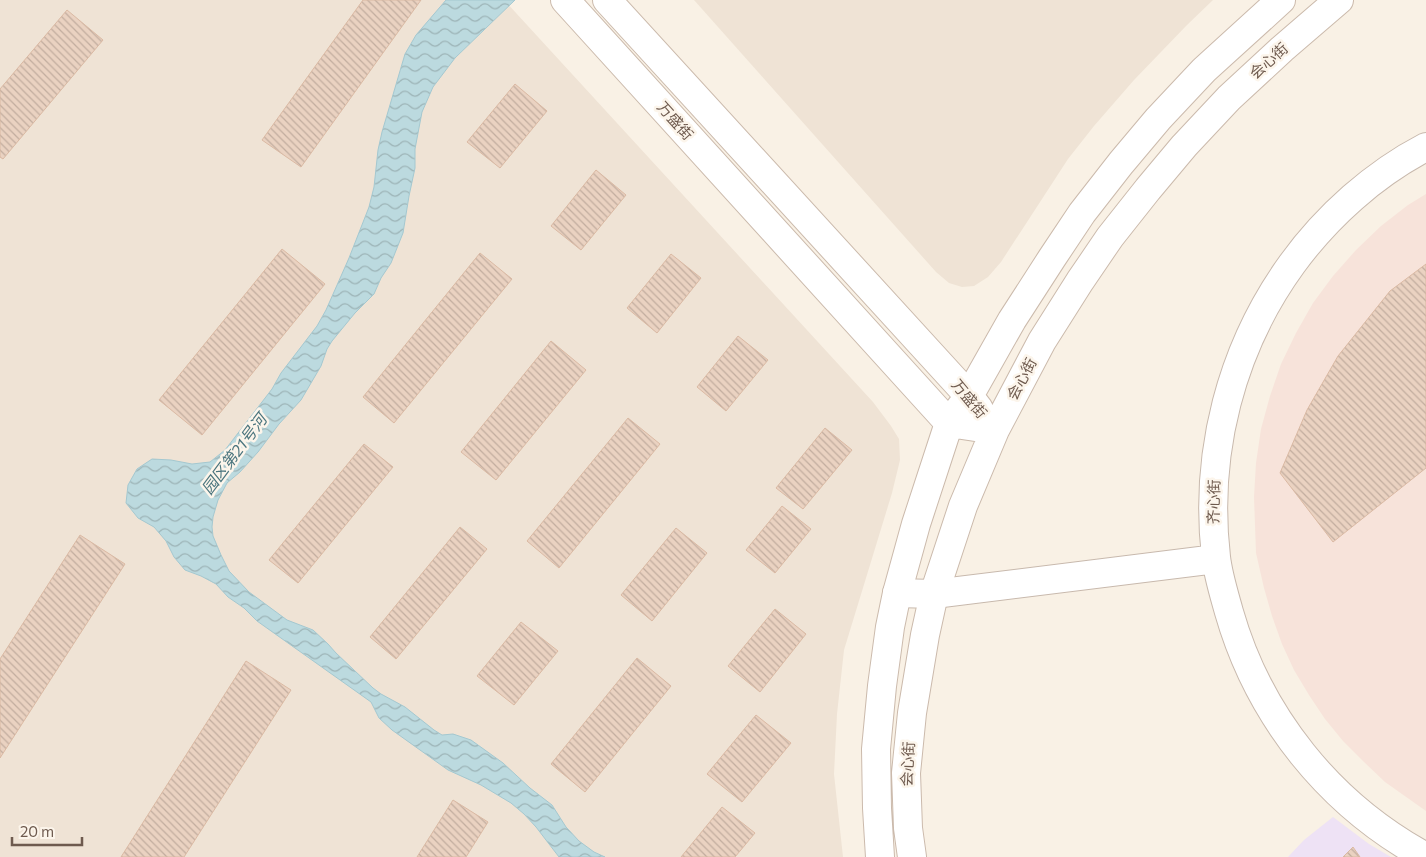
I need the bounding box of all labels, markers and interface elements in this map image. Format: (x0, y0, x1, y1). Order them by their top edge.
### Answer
street label: 会心街 (1246, 39, 1291, 82)
street label: 万盛街 (654, 98, 697, 143)
street label: 会心街 (1003, 354, 1040, 403)
street label: 万盛街 (948, 375, 991, 421)
water label: 园区第21号河 (197, 407, 272, 498)
street label: 齐心街 (1204, 479, 1222, 525)
street label: 会心街 (897, 741, 917, 787)
scale bar (12, 814, 82, 846)
text: 20 m (20, 822, 54, 840)

